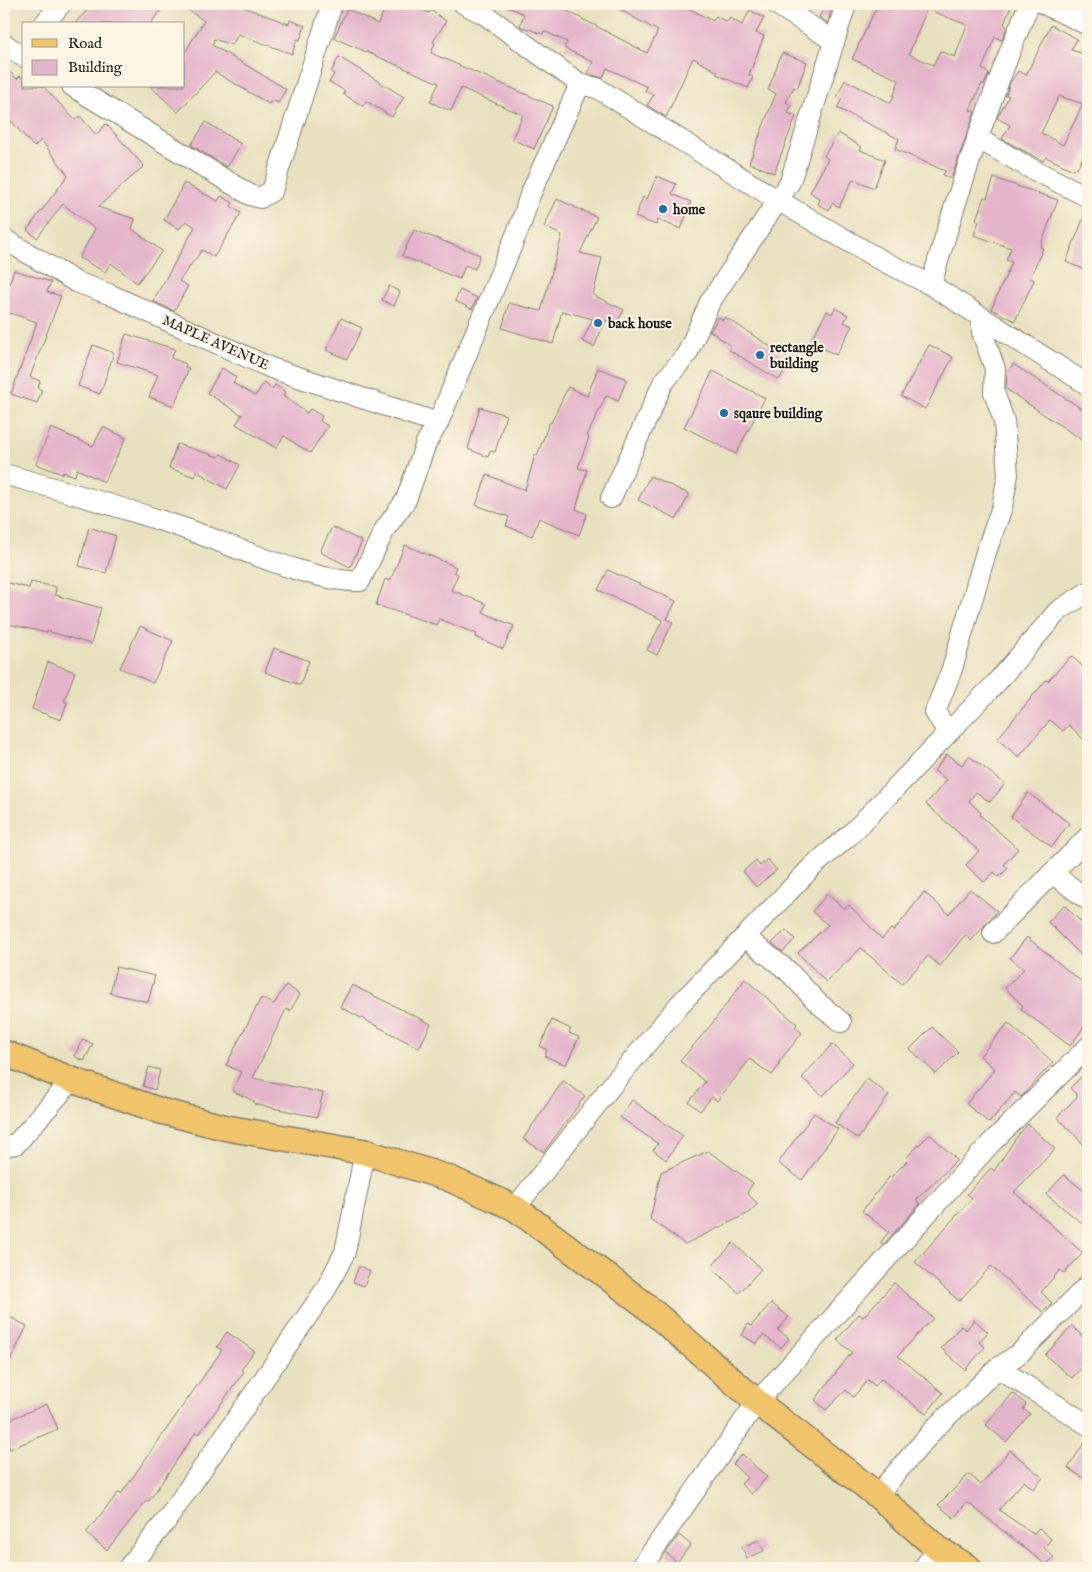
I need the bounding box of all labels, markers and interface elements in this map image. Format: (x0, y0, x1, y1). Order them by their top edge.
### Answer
legend (22, 22, 185, 88)
text: Road (68, 34, 103, 53)
text: Building (68, 58, 123, 77)
place label: home (672, 201, 706, 219)
marker: home (657, 203, 669, 215)
street label: MAPLE AVENUE (159, 311, 272, 375)
place label: back house (607, 315, 672, 333)
marker: back house (592, 317, 604, 329)
place label: rectangle building (769, 339, 824, 373)
marker: rectangle building (754, 349, 766, 361)
place label: sqaure building (734, 405, 824, 423)
marker: sqaure building (718, 407, 730, 419)

